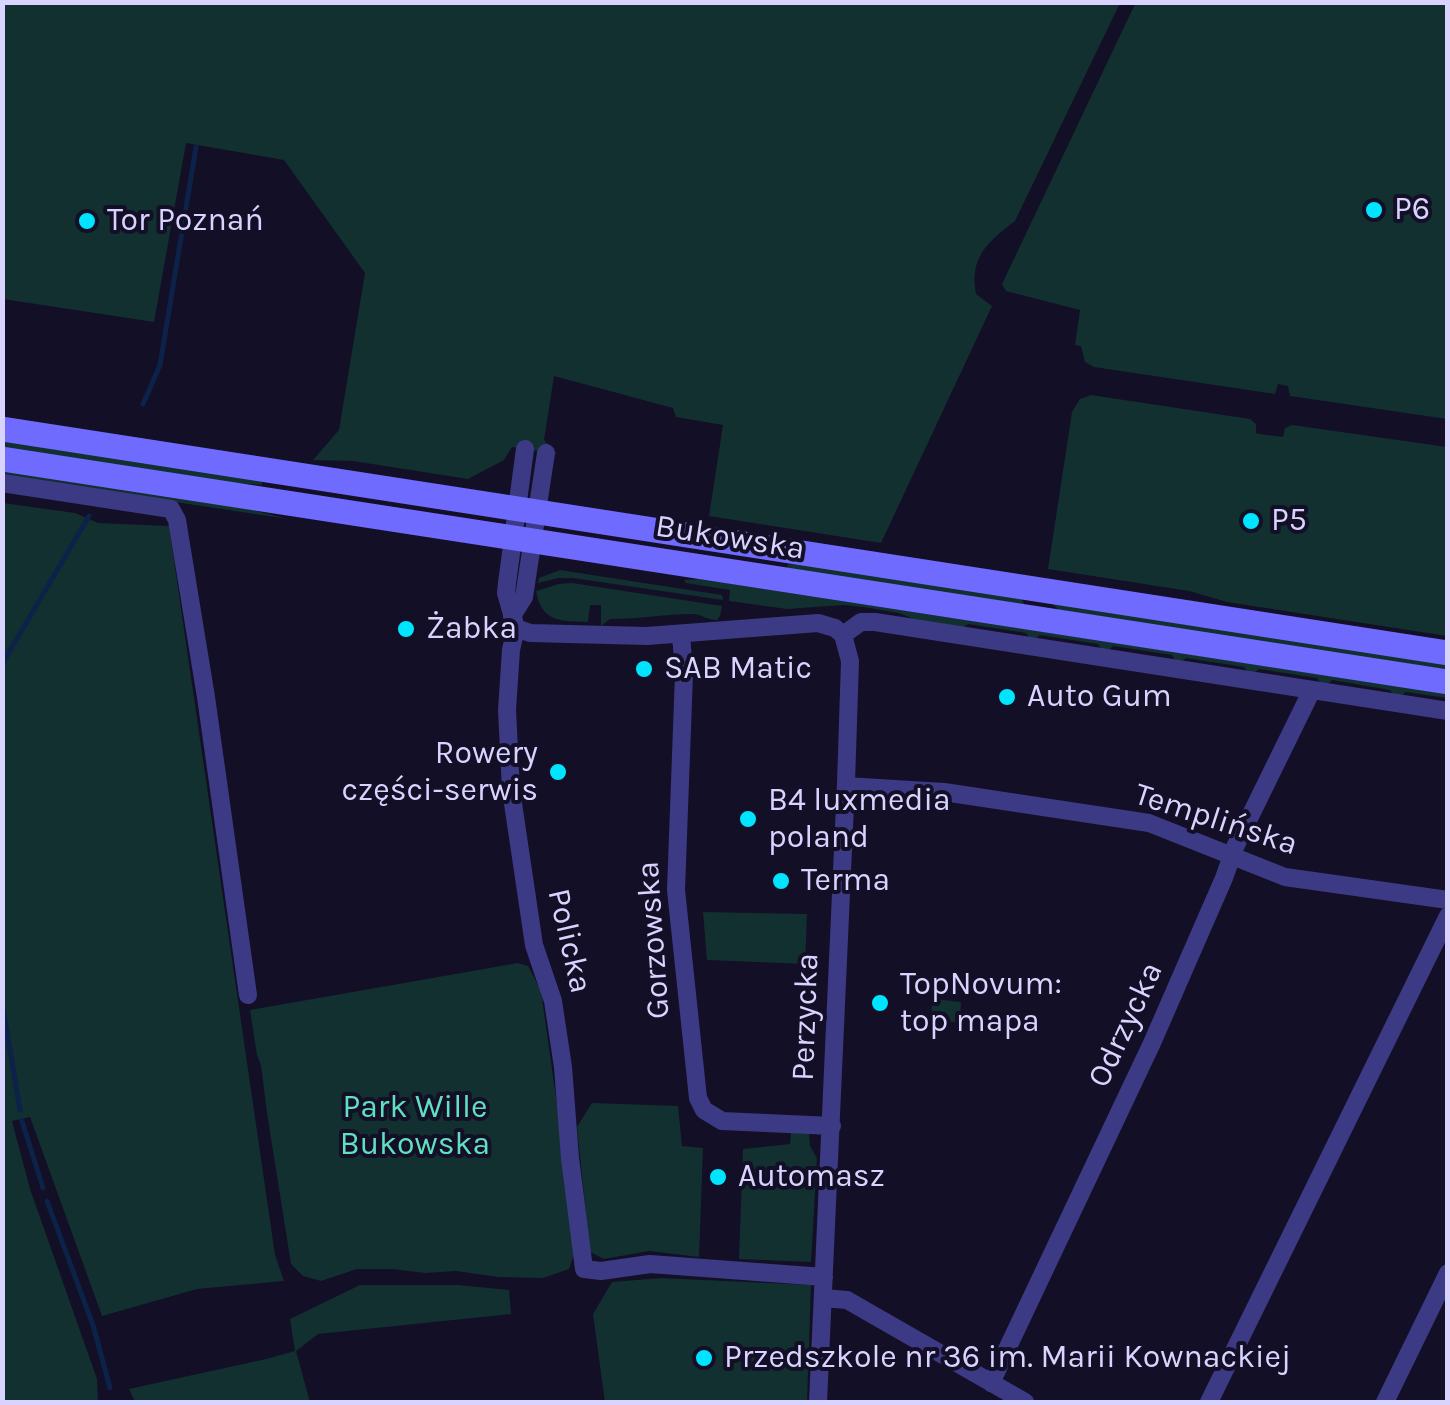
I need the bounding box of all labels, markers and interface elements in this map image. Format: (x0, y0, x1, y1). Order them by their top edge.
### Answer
place label: P6 (1394, 191, 1430, 229)
marker: P6 (1363, 199, 1385, 221)
place label: Tor Poznań (107, 202, 264, 240)
marker: Tor Poznań (76, 210, 98, 232)
place label: P5 (1271, 502, 1307, 540)
street label: Bukowska (653, 507, 807, 569)
marker: P5 (1240, 510, 1262, 532)
place label: Żabka (426, 610, 517, 648)
marker: Żabka (395, 618, 417, 640)
place label: SAB Matic (664, 650, 812, 688)
marker: SAB Matic (633, 658, 655, 680)
place label: Auto Gum (1027, 678, 1172, 716)
marker: Auto Gum (996, 686, 1018, 708)
place label: Rowery części-serwis (342, 735, 538, 810)
marker: Rowery części-serwis (547, 761, 569, 783)
street label: Templińska (1130, 776, 1302, 864)
place label: B4 luxmedia poland (768, 782, 951, 857)
marker: B4 luxmedia poland (737, 808, 759, 830)
street label: Gorzowska (629, 860, 679, 1020)
place label: Terma (801, 862, 890, 900)
marker: Terma (770, 870, 792, 892)
street label: Policka (538, 885, 600, 997)
street label: Perzycka (785, 952, 827, 1082)
street label: Odrzycka (1080, 956, 1172, 1094)
place label: TopNovum: top mapa (900, 966, 1062, 1041)
marker: TopNovum: top mapa (869, 992, 891, 1014)
park label: Park Wille Bukowska (340, 1089, 490, 1164)
place label: Automasz (738, 1158, 885, 1196)
marker: Automasz (707, 1166, 729, 1188)
place label: Przedszkole nr 36 im. Marii Kownackiej (724, 1339, 1291, 1377)
marker: Przedszkole nr 36 im. Marii Kownackiej (693, 1347, 715, 1369)

